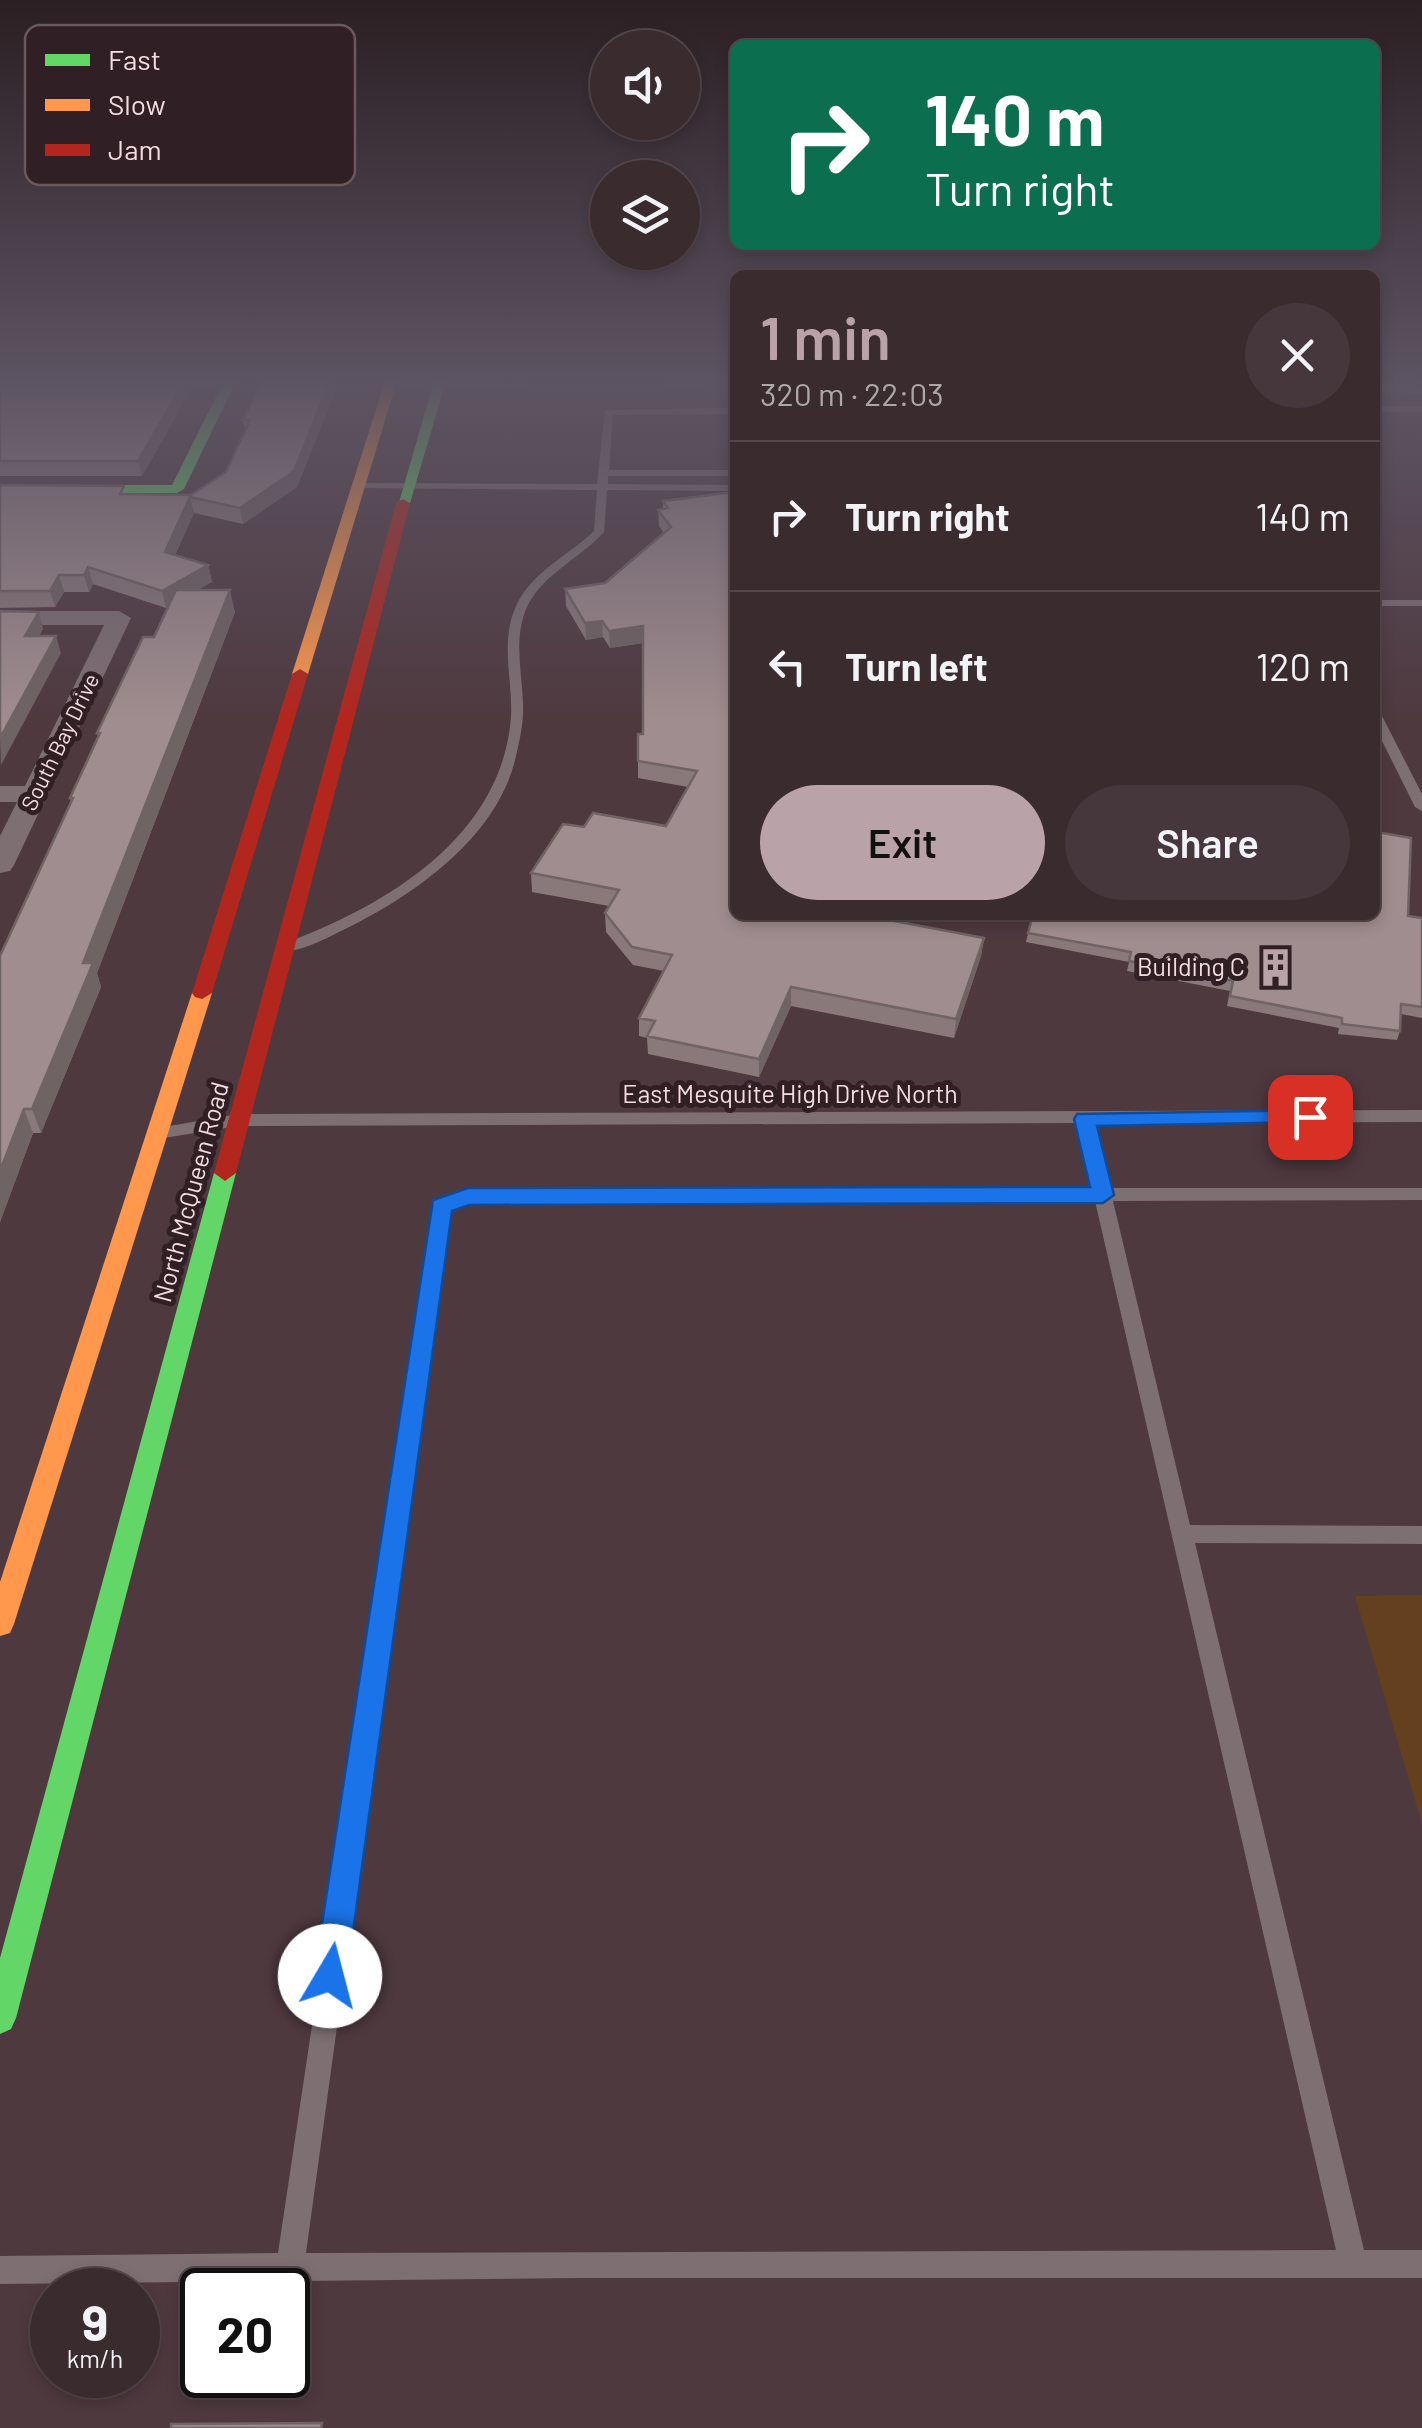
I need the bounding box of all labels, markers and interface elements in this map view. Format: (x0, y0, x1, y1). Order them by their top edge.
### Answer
legend (25, 25, 355, 185)
map controls (590, 30, 700, 270)
button: sound (590, 30, 700, 140)
text: Fast (108, 42, 161, 76)
text: 140 m (925, 76, 1104, 160)
icon: right (760, 80, 890, 210)
text: Slow (108, 87, 166, 121)
text: Jam (108, 132, 162, 166)
button: layers (590, 160, 700, 270)
text: Turn right (925, 161, 1115, 215)
text: 1 min (760, 300, 891, 372)
button: close (1245, 303, 1350, 408)
text: 320 m · 22:03 (760, 374, 944, 412)
icon: right (760, 489, 815, 544)
text: Turn right (845, 493, 1010, 539)
text: 140 m (1255, 493, 1350, 539)
icon: left (760, 639, 815, 694)
text: Turn left (845, 643, 988, 689)
text: 120 m (1256, 643, 1350, 689)
street label: South Bay Drive (15, 669, 103, 814)
button: Exit (760, 785, 1045, 900)
button: Share (1065, 785, 1350, 900)
building icon: Building C (1254, 946, 1296, 988)
place label: Building C (1137, 951, 1245, 981)
pin (1268, 1075, 1353, 1160)
street label: North McQueen Road (146, 1078, 234, 1305)
street label: East Mesquite High Drive North (622, 1078, 958, 1108)
icon: arrive (1283, 1090, 1338, 1145)
position arrow (278, 1924, 382, 2028)
speed limit sign: 20 (180, 2268, 310, 2398)
text: 9 (82, 2291, 108, 2351)
text: km/h (67, 2343, 123, 2373)

